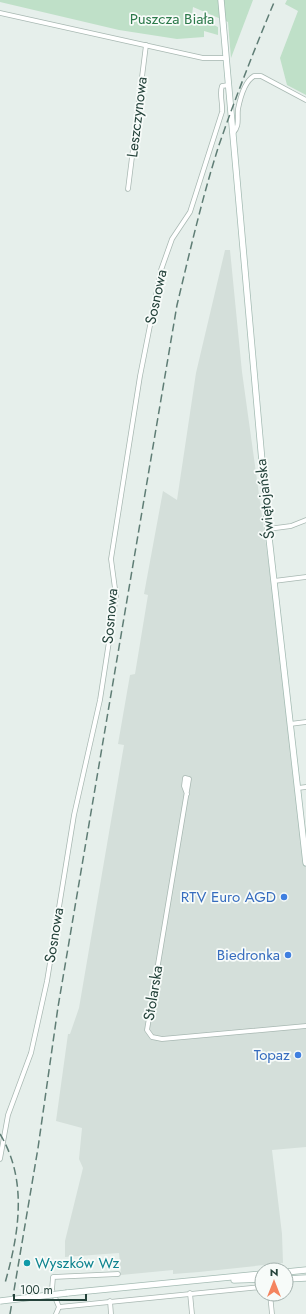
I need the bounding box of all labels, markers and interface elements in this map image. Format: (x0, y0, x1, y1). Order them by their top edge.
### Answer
park label: Puszcza Biała (130, 8, 214, 30)
street label: Leszczynowa (121, 75, 153, 159)
street label: Sosnowa (139, 267, 173, 327)
street label: Świętojańska (250, 458, 280, 540)
street label: Sosnowa (97, 587, 123, 645)
place label: RTV Euro AGD (181, 886, 276, 908)
marker: RTV Euro AGD (279, 892, 289, 902)
street label: Sosnowa (39, 906, 69, 964)
place label: Biedronka (217, 944, 280, 966)
marker: Biedronka (283, 950, 293, 960)
street label: Stolarska (138, 964, 168, 1022)
place label: Topaz (254, 1044, 290, 1066)
marker: Topaz (293, 1050, 303, 1060)
place label: Wyszków Wz (35, 1252, 120, 1274)
marker: Wyszków Wz (22, 1258, 32, 1268)
north arrow (254, 1262, 294, 1302)
text: N (270, 1264, 278, 1280)
scale bar (14, 1276, 86, 1302)
text: 100 m (20, 1281, 53, 1299)

